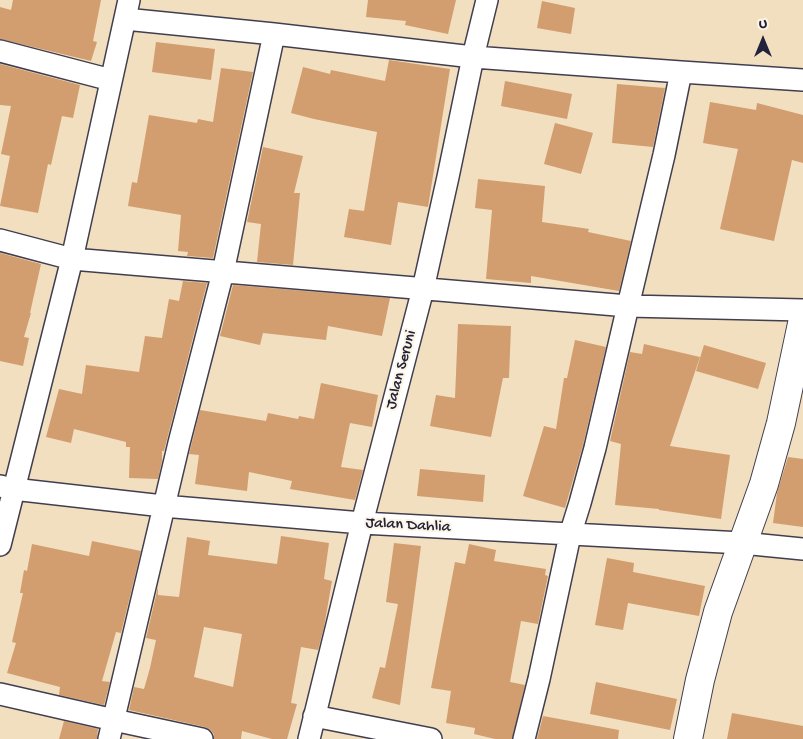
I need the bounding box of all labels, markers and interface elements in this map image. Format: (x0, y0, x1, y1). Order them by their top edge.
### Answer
north arrow (738, 15, 788, 65)
text: U (759, 16, 767, 33)
street label: Jalan Seruni (382, 328, 422, 412)
street label: Jalan Dahlia (365, 514, 451, 538)

